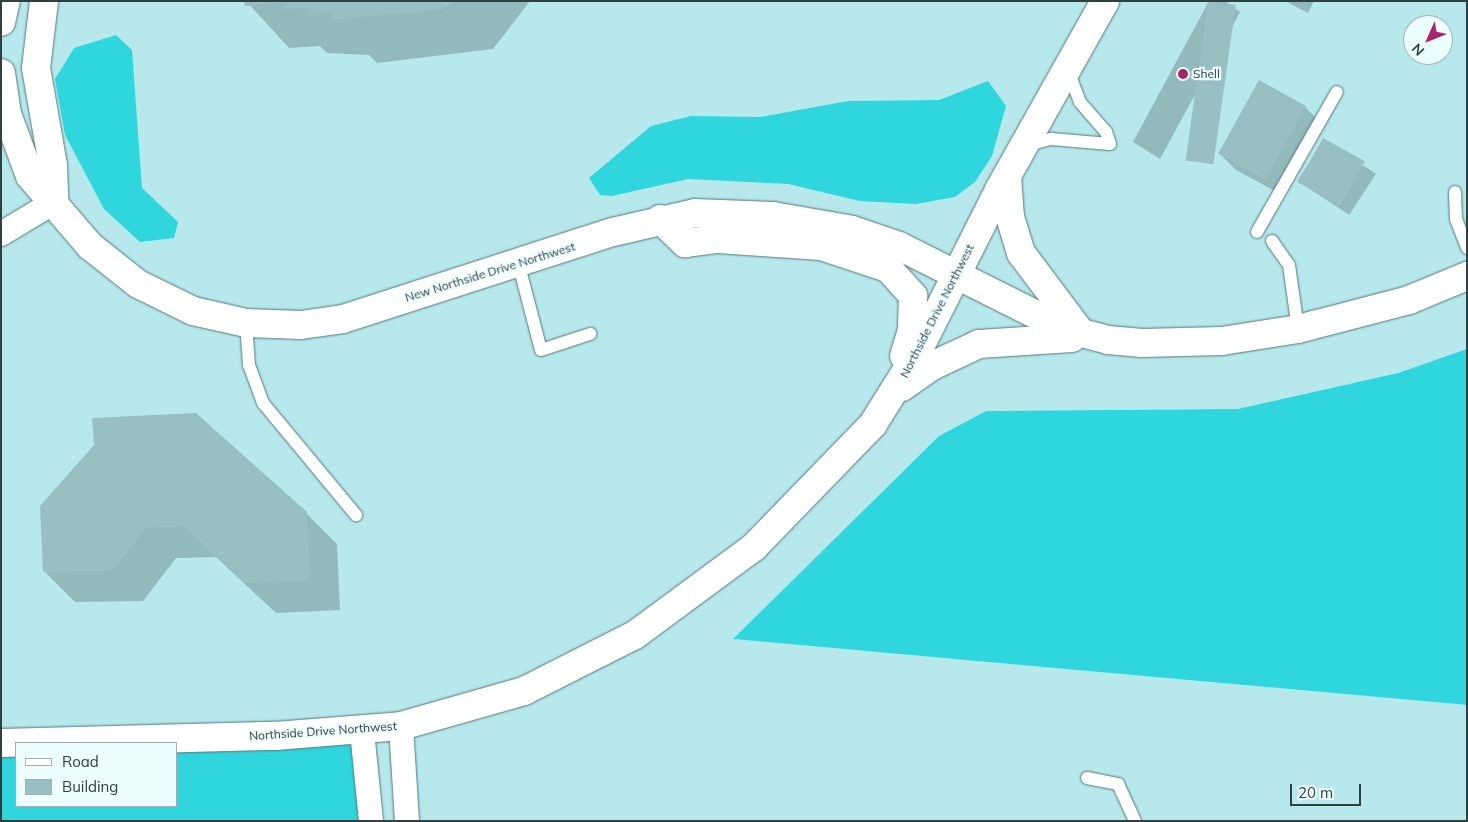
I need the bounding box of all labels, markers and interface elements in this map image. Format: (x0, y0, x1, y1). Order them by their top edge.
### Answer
north arrow (1403, 15, 1453, 65)
text: N (1408, 40, 1428, 60)
place label: Shell (1193, 67, 1220, 81)
marker: Shell (1177, 68, 1189, 80)
street label: New Northside Drive Northwest (403, 239, 577, 305)
street label: Northside Drive Northwest (897, 242, 977, 380)
street label: Northside Drive Northwest (249, 719, 397, 743)
legend (15, 742, 178, 807)
text: Road (62, 752, 99, 771)
scale bar (1293, 774, 1364, 806)
text: Building (62, 777, 118, 796)
text: 20 m (1298, 783, 1333, 802)

